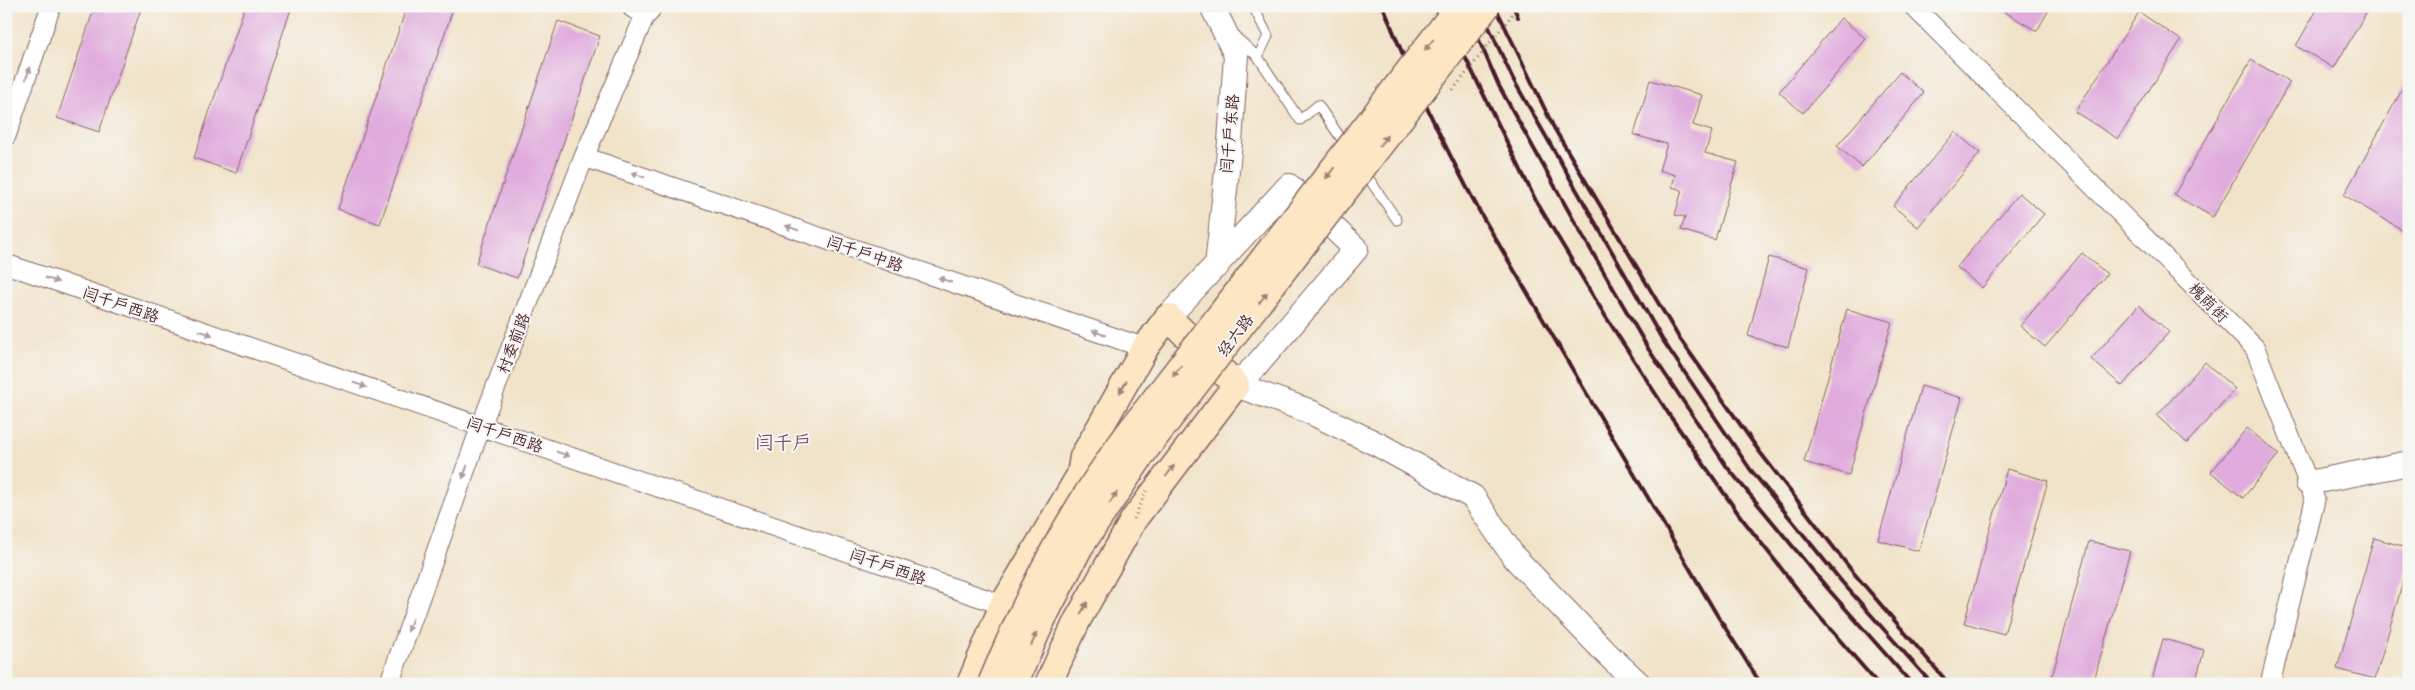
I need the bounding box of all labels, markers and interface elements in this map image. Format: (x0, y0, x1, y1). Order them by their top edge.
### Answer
one-way arrow (1424, 38, 1434, 52)
one-way arrow (25, 66, 32, 81)
street label: 闫千户东路 (1217, 93, 1244, 175)
one-way arrow (1378, 134, 1388, 148)
one-way arrow (1324, 167, 1335, 180)
one-way arrow (630, 171, 645, 178)
one-way arrow (784, 223, 799, 231)
street label: 闫千户中路 (823, 231, 906, 277)
one-way arrow (938, 276, 953, 283)
one-way arrow (45, 277, 60, 284)
street label: 槐荫街 (2184, 279, 2232, 327)
street label: 闫千户西路 (79, 282, 162, 328)
one-way arrow (1258, 291, 1268, 305)
street label: 村委前路 (493, 310, 536, 377)
street label: 经六路 (1213, 310, 1259, 361)
one-way arrow (1091, 329, 1106, 337)
one-way arrow (198, 330, 213, 338)
one-way arrow (1171, 364, 1182, 377)
one-way arrow (1119, 380, 1127, 395)
one-way arrow (352, 382, 367, 389)
street label: 闫千户西路 (463, 412, 546, 458)
district label: 闫千户 (754, 431, 812, 456)
one-way arrow (556, 451, 571, 458)
one-way arrow (461, 464, 468, 479)
one-way arrow (1165, 465, 1176, 478)
one-way arrow (1108, 491, 1118, 504)
street label: 闫千户西路 (846, 544, 929, 590)
one-way arrow (1080, 601, 1088, 616)
one-way arrow (406, 617, 413, 632)
one-way arrow (1030, 632, 1038, 646)

